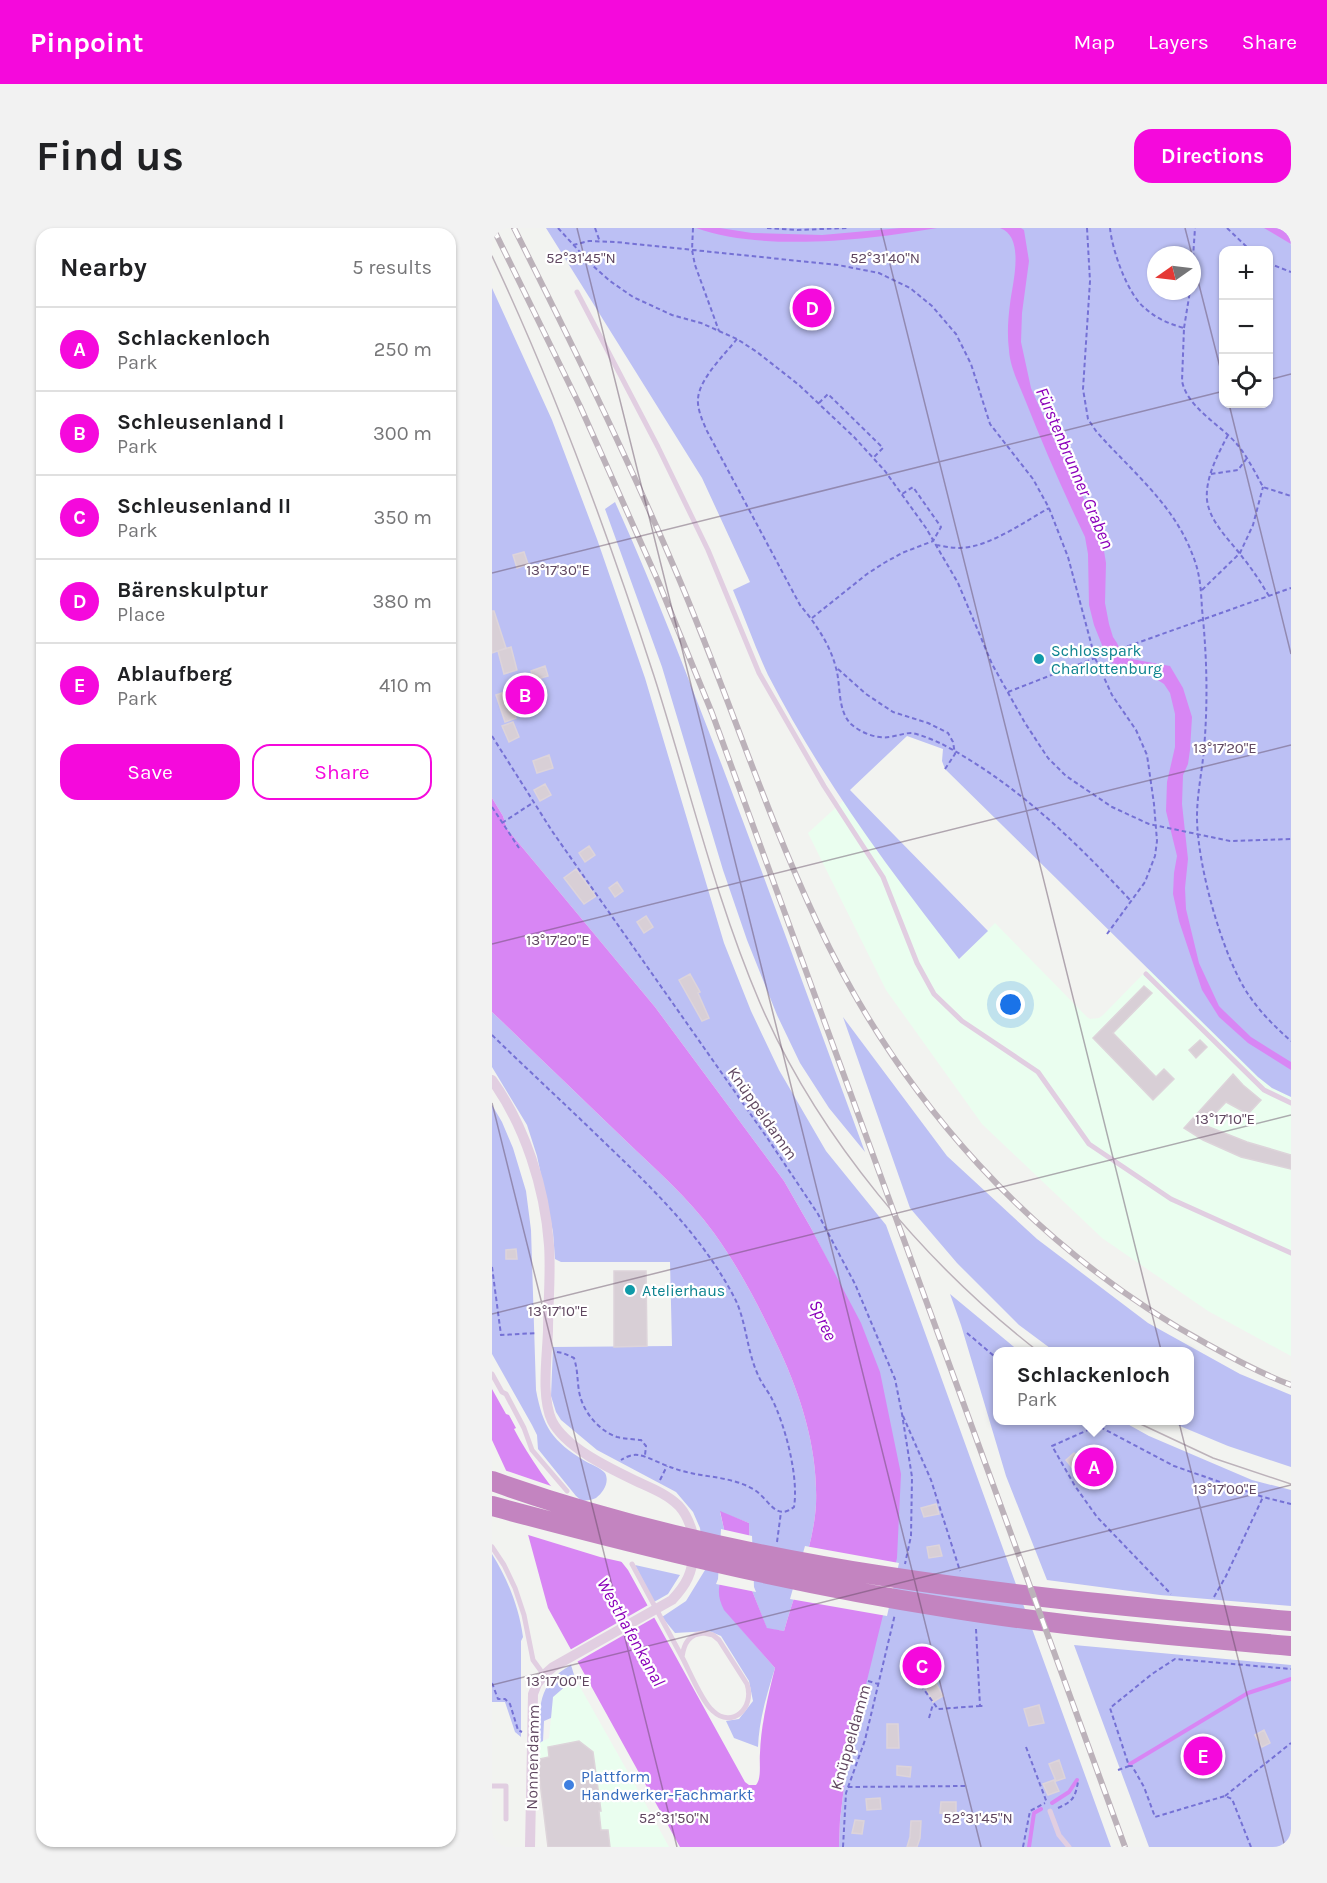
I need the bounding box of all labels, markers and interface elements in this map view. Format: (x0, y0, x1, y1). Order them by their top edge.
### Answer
text: Pinpoint (30, 26, 143, 59)
text: Map (1073, 30, 1115, 54)
text: Layers (1148, 30, 1209, 54)
text: Share (1242, 30, 1297, 54)
button: Directions (1134, 129, 1291, 183)
text: Find us (36, 131, 184, 181)
north arrow (1147, 246, 1201, 300)
map controls (1219, 246, 1273, 408)
button: + (1219, 246, 1273, 300)
text: 52°31'45"N (546, 249, 616, 267)
text: 52°31'40"N (850, 249, 920, 267)
text: Nearby (60, 252, 147, 283)
text: 5 results (352, 256, 432, 279)
pin: D (792, 286, 832, 331)
button: − (1219, 300, 1273, 354)
text: Schlackenloch (117, 325, 270, 351)
text: A (73, 338, 86, 361)
text: 250 m (374, 338, 432, 361)
text: Park (117, 351, 158, 374)
button: locate (1219, 354, 1273, 408)
water label: Fürstenbrunner Graben (1031, 384, 1119, 552)
text: Schleusenland I (117, 409, 285, 435)
text: B (73, 422, 86, 445)
text: 300 m (373, 422, 432, 445)
text: Park (117, 435, 158, 458)
text: Schleusenland II (117, 493, 291, 519)
text: C (73, 506, 86, 529)
text: 350 m (374, 506, 432, 529)
text: Park (117, 519, 158, 542)
text: 13°17'30"E (526, 561, 590, 579)
text: Bärenskulptur (117, 577, 268, 603)
text: D (73, 590, 86, 613)
text: 380 m (373, 590, 432, 613)
text: Place (117, 603, 165, 626)
place label: Schlosspark Charlottenburg (1051, 641, 1162, 678)
marker: Schlosspark Charlottenburg (1032, 652, 1046, 666)
text: Ablaufberg (117, 661, 232, 687)
pin: B (506, 672, 544, 718)
text: E (74, 674, 85, 697)
text: 410 m (379, 674, 432, 697)
text: Park (117, 687, 158, 710)
text: 13°17'20"E (1193, 739, 1257, 757)
button: Save (60, 744, 240, 800)
button: Share (252, 744, 432, 800)
text: 13°17'20"E (526, 931, 590, 949)
your location (996, 990, 1025, 1019)
street label: Knüppeldamm (724, 1063, 802, 1163)
text: 13°17'10"E (1195, 1110, 1255, 1128)
place label: Atelierhaus (642, 1281, 725, 1300)
marker: Atelierhaus (623, 1283, 637, 1297)
water label: Spree (804, 1296, 842, 1344)
text: 13°17'10"E (528, 1302, 588, 1320)
popup (993, 1347, 1194, 1425)
text: Schlackenloch (1017, 1362, 1170, 1388)
text: Park (1017, 1388, 1057, 1411)
pin: A (1074, 1444, 1114, 1490)
text: 13°17'00"E (1193, 1480, 1257, 1498)
water label: Westhafenkanal (592, 1574, 670, 1691)
pin: C (902, 1644, 942, 1688)
text: 13°17'00"E (526, 1672, 590, 1690)
street label: Knüppeldamm (826, 1682, 875, 1792)
street label: Nonnendamm (522, 1704, 543, 1810)
pin: E (1184, 1734, 1222, 1778)
place label: Plattform Handwerker-Fachmarkt (581, 1767, 753, 1804)
marker: Plattform Handwerker-Fachmarkt (562, 1778, 576, 1792)
text: 52°31'50"N (639, 1809, 709, 1827)
text: 52°31'45"N (943, 1809, 1013, 1827)

